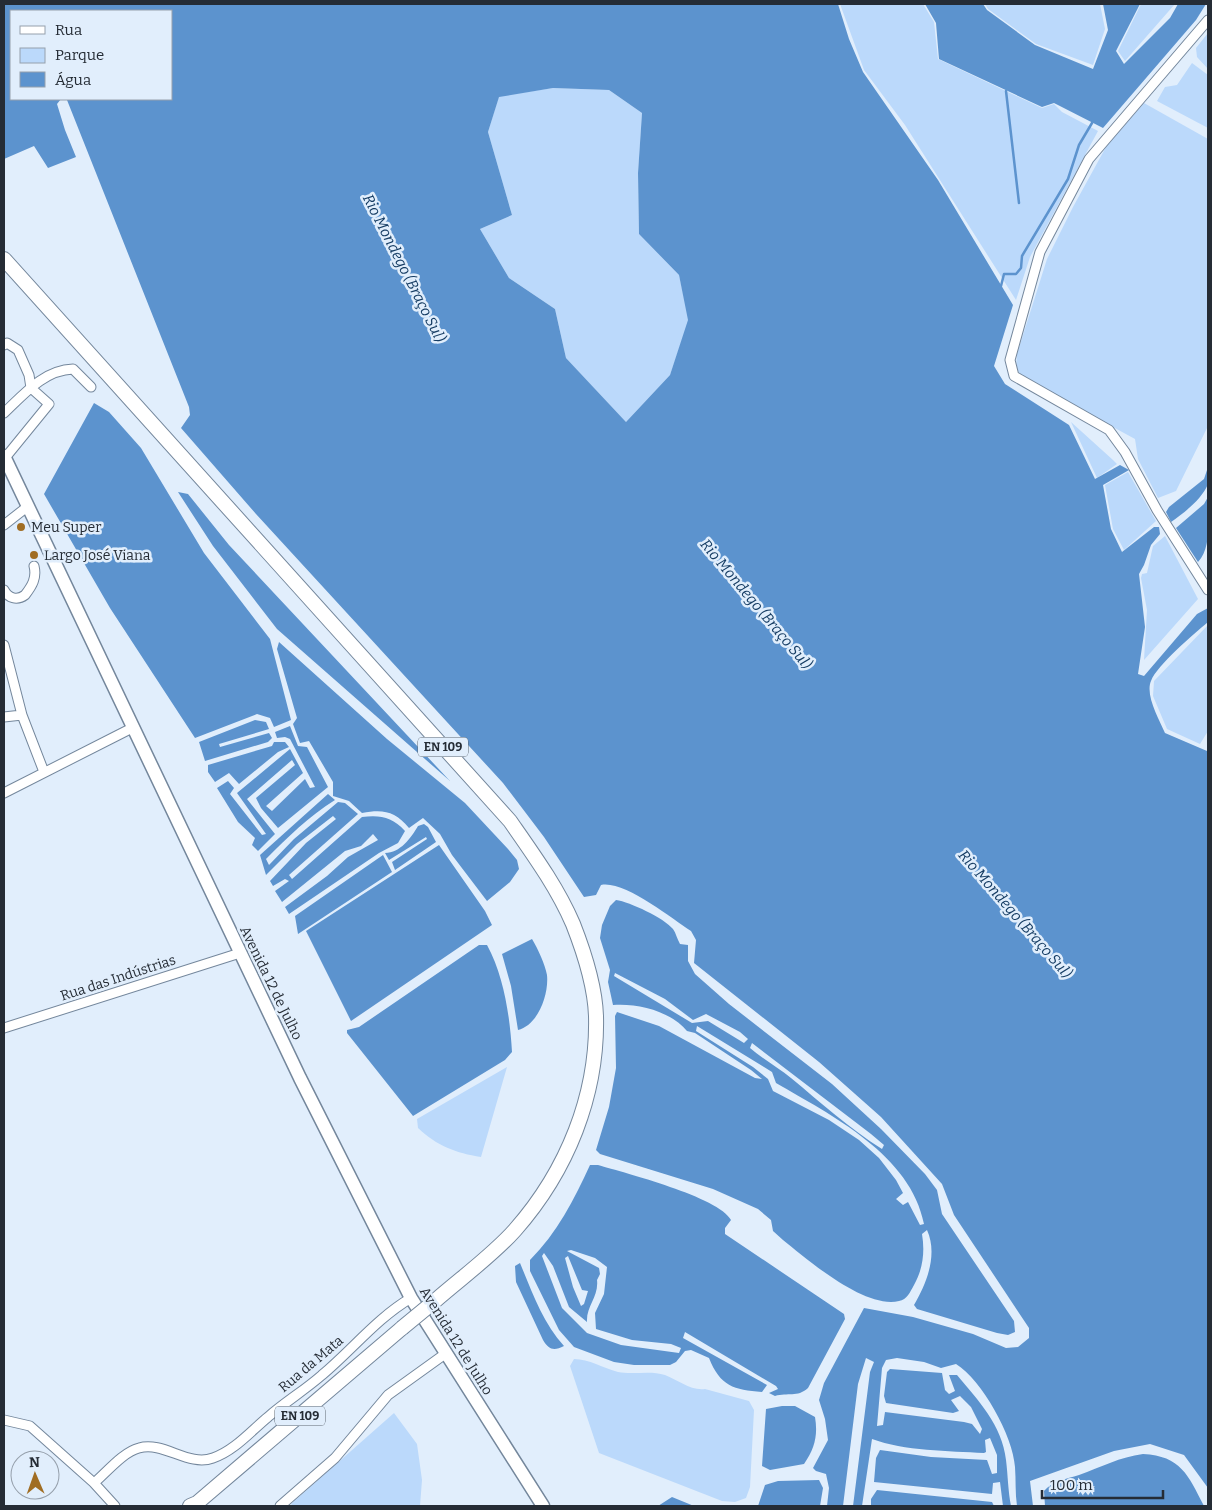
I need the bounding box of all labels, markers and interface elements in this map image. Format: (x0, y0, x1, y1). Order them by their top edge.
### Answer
legend (10, 10, 172, 100)
text: Rua (55, 21, 82, 39)
text: Parque (55, 46, 104, 64)
text: Água (55, 71, 91, 89)
water label: Rio Mondego (Braço Sul) (359, 191, 449, 345)
place label: Meu Super (31, 519, 101, 536)
marker: Meu Super (15, 521, 27, 533)
water label: Rio Mondego (Braço Sul) (697, 536, 816, 673)
place label: Largo José Viana (44, 547, 151, 564)
marker: Largo José Viana (28, 549, 40, 561)
road number: EN 109 (418, 738, 468, 756)
water label: Rio Mondego (Braço Sul) (955, 846, 1076, 982)
street label: Avenida 12 de Julho (236, 923, 306, 1043)
street label: Rua das Indústrias (58, 951, 178, 1005)
street label: Avenida 12 de Julho (416, 1284, 496, 1398)
street label: Rua da Mata (275, 1332, 347, 1396)
road number: EN 109 (275, 1406, 325, 1425)
north arrow (10, 1450, 60, 1500)
text: N (29, 1454, 40, 1471)
scale bar (1042, 1468, 1163, 1500)
text: 100 m (1050, 1476, 1093, 1494)

